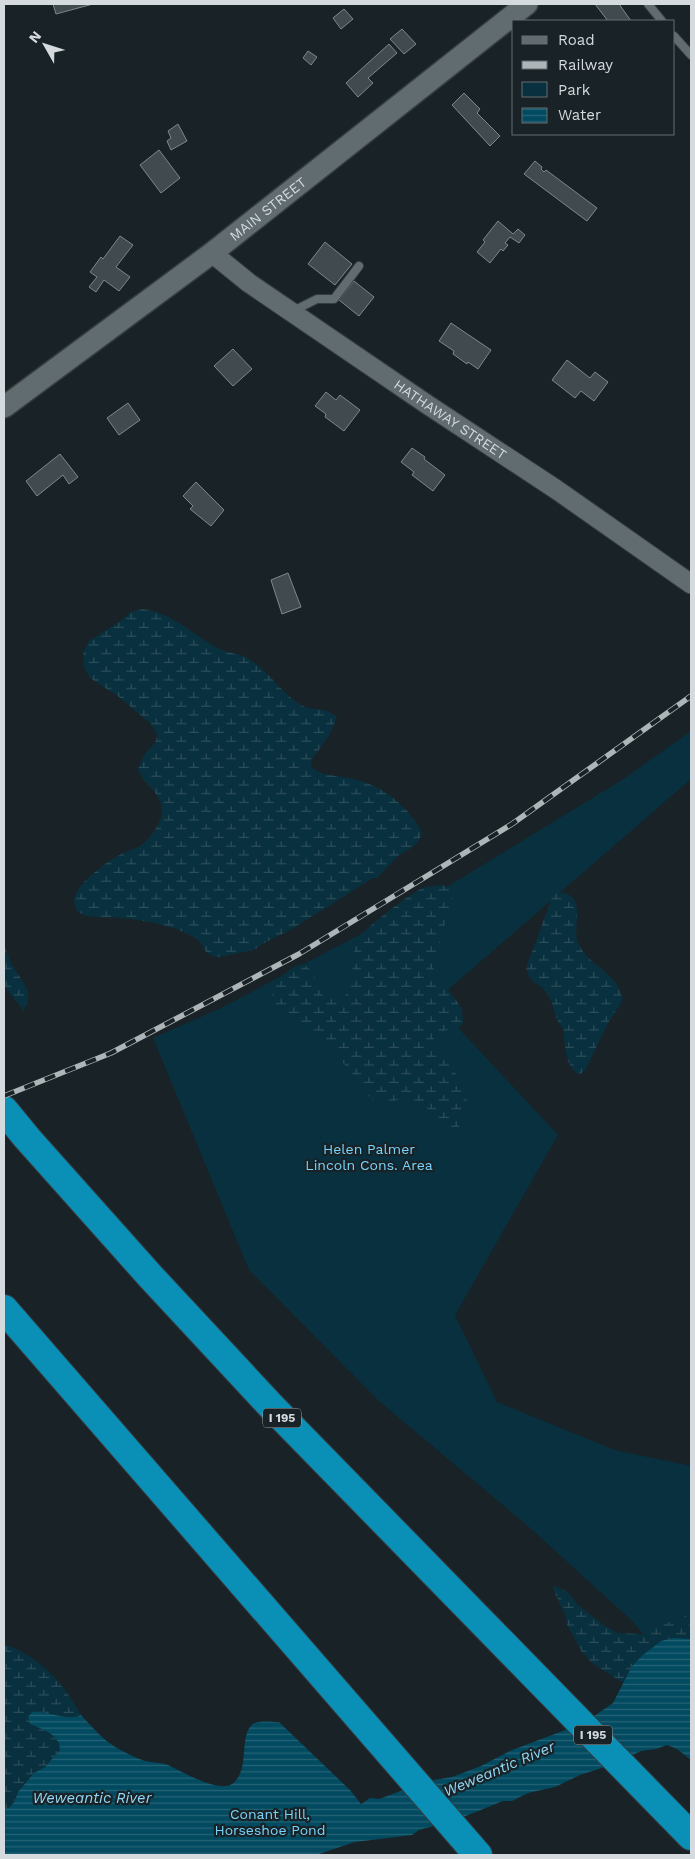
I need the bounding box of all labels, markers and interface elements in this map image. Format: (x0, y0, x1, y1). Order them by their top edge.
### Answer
north arrow (20, 20, 70, 70)
legend (512, 20, 675, 135)
text: N (25, 28, 44, 46)
text: Road (558, 31, 595, 49)
text: Railway (558, 56, 613, 74)
text: Park (558, 81, 591, 99)
text: Water (558, 106, 601, 124)
street label: MAIN STREET (226, 173, 310, 244)
street label: HATHAWAY STREET (391, 376, 510, 463)
park label: Helen Palmer Lincoln Cons. Area (305, 1141, 433, 1173)
road number: I 195 (263, 1409, 301, 1428)
road number: I 195 (574, 1726, 612, 1744)
water label: Weweantic River (441, 1737, 558, 1801)
water label: Weweantic River (32, 1789, 153, 1807)
park label: Conant Hill, Horseshoe Pond (215, 1806, 326, 1838)

